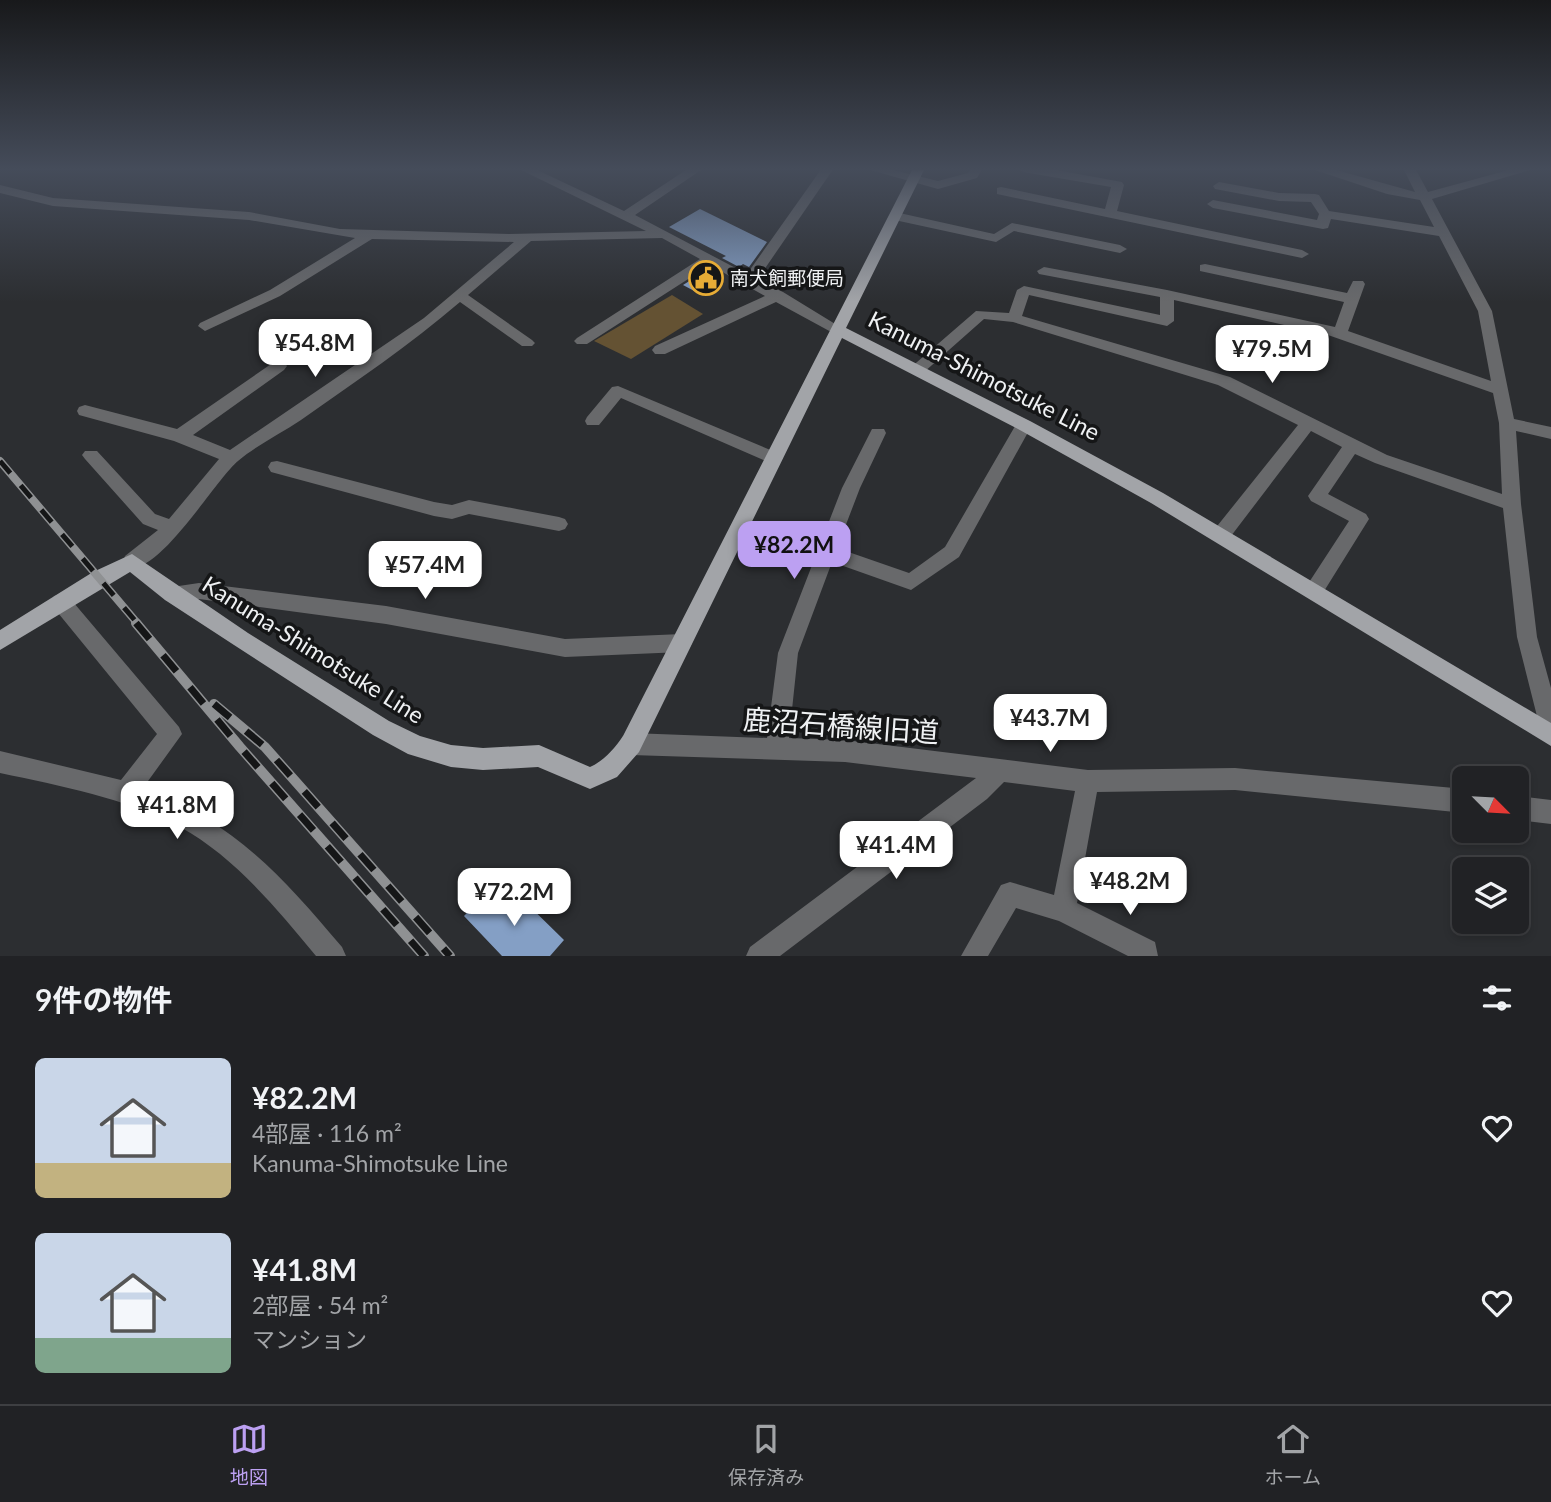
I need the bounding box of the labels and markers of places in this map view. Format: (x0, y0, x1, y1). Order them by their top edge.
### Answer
public building icon: 南犬飼郵便局 (687, 259, 725, 297)
place label: 南犬飼郵便局 (730, 266, 844, 289)
pin: ¥54.8M (258, 320, 372, 379)
pin: ¥79.5M (1215, 326, 1329, 385)
pin: ¥82.2M (737, 522, 851, 581)
pin: ¥57.4M (368, 542, 482, 601)
pin: ¥43.7M (993, 694, 1107, 754)
pin: ¥41.8M (120, 782, 234, 841)
pin: ¥41.4M (839, 822, 953, 881)
pin: ¥48.2M (1073, 858, 1187, 917)
pin: ¥72.2M (457, 869, 571, 928)

